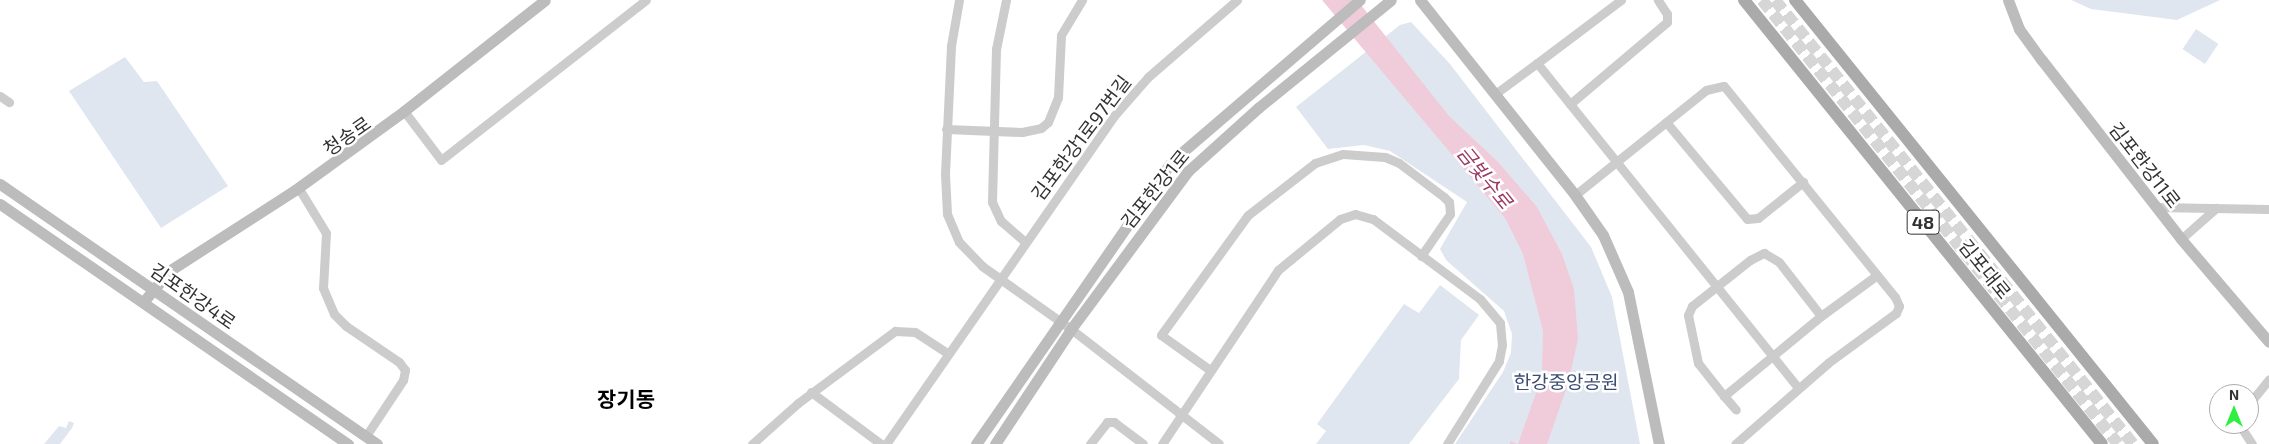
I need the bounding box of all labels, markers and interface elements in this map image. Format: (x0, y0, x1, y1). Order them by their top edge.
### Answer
street label: 김포한강1로97번길 (1027, 71, 1135, 205)
street label: 청송로 (319, 112, 375, 160)
street label: 김포한강11로 (2104, 118, 2186, 212)
water label: 금빛수로 (1453, 141, 1517, 213)
street label: 김포한강1로 (1116, 145, 1194, 233)
road number: 48 (1906, 206, 1940, 238)
street label: 김포대로 (1954, 235, 2016, 303)
street label: 김포한강4로 (146, 258, 240, 334)
park label: 한강중앙공원 (1514, 371, 1618, 393)
north arrow (2209, 384, 2259, 434)
district label: 장기동 (597, 386, 655, 412)
text: N (2229, 386, 2239, 403)

